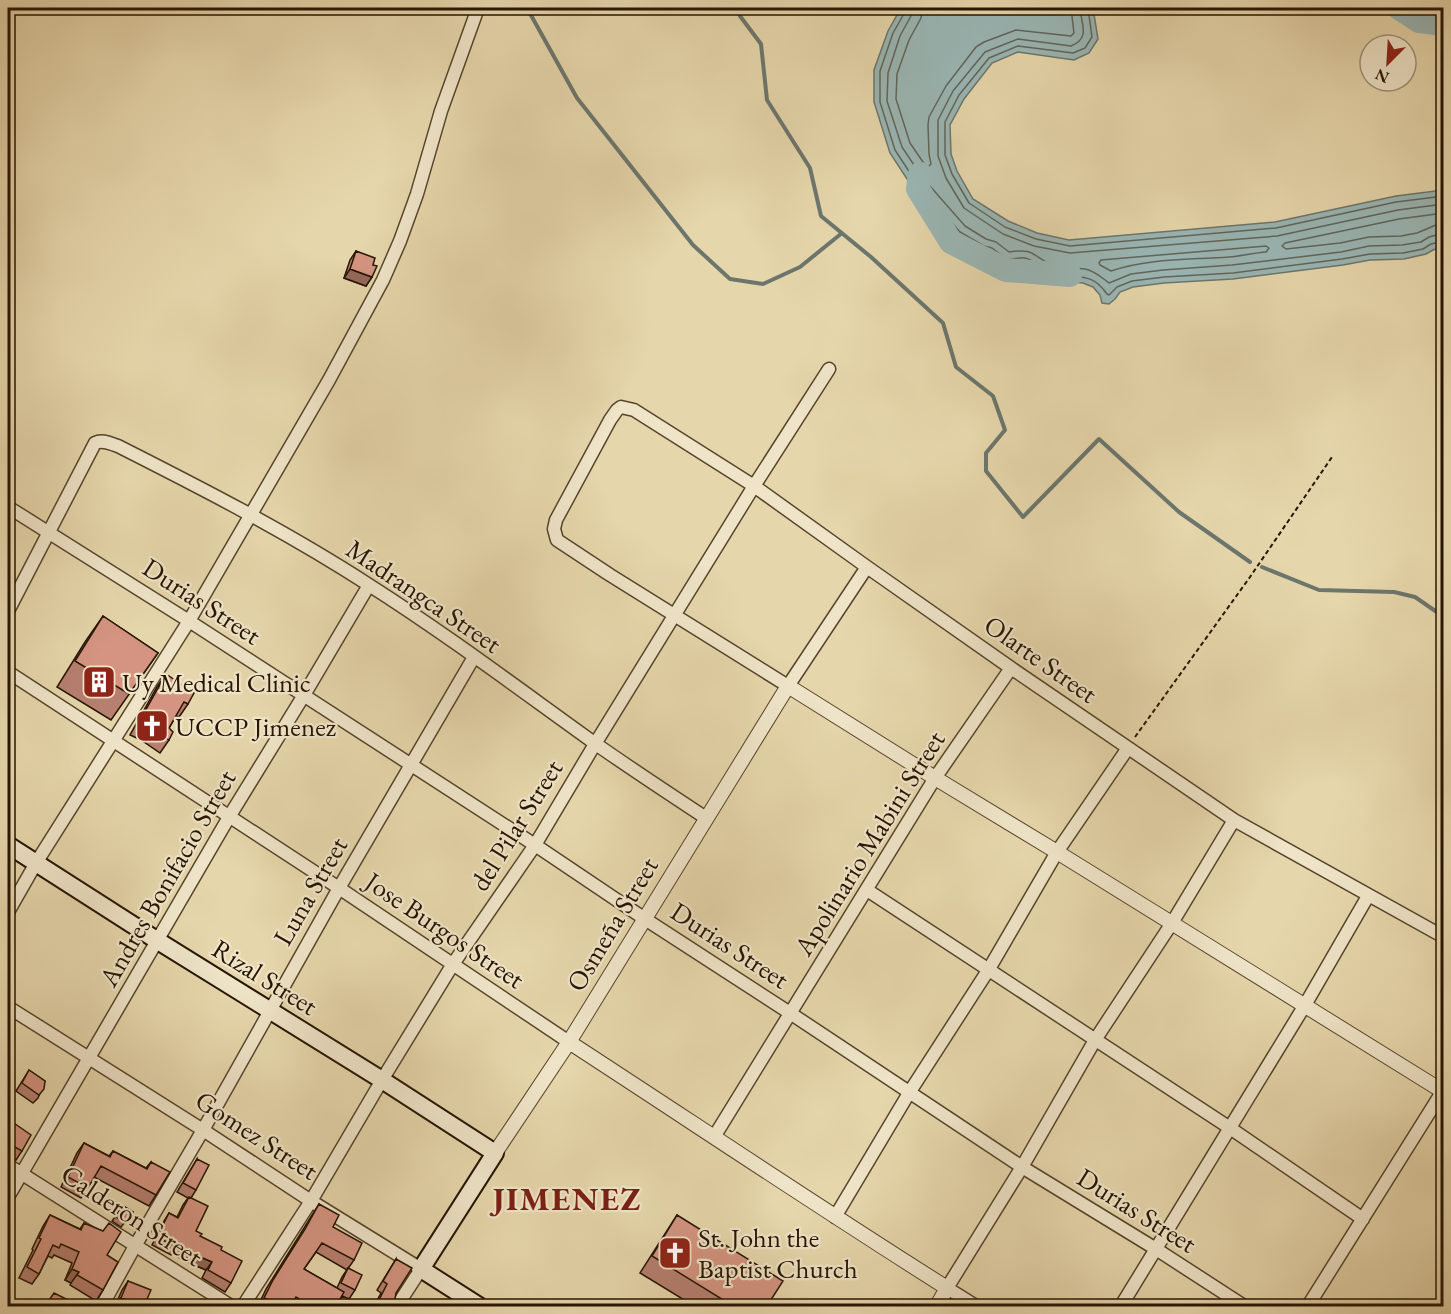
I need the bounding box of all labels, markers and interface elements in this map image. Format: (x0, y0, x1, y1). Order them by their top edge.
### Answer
north arrow (1358, 33, 1418, 93)
text: N (1372, 64, 1392, 88)
street label: Madrangca Street (340, 531, 509, 661)
street label: Durias Street (136, 550, 268, 653)
street label: Olarte Street (977, 607, 1105, 711)
building icon: Uy Medical Clinic (81, 664, 117, 700)
place label: Uy Medical Clinic (122, 665, 311, 700)
church icon: UCCP Jimenez (134, 708, 170, 744)
place label: UCCP Jimenez (175, 709, 337, 744)
street label: Apolinario Mabini Street (785, 724, 953, 963)
street label: del Pilar Street (462, 752, 570, 897)
street label: Andres Bonifacio Street (90, 763, 244, 994)
street label: Luna Street (265, 830, 355, 952)
street label: Osmeña Street (558, 850, 666, 998)
street label: Jose Burgos Street (357, 863, 532, 996)
street label: Durias Street (664, 894, 796, 997)
street label: Rizal Street (206, 931, 325, 1023)
street label: Gomez Street (189, 1082, 325, 1188)
street label: Calderon Street (55, 1156, 210, 1274)
street label: Durias Street (1071, 1160, 1204, 1261)
district label: JIMENEZ (489, 1177, 642, 1220)
place label: St. John the Baptist Church (698, 1220, 858, 1286)
church icon: St. John the Baptist Church (657, 1235, 693, 1271)

